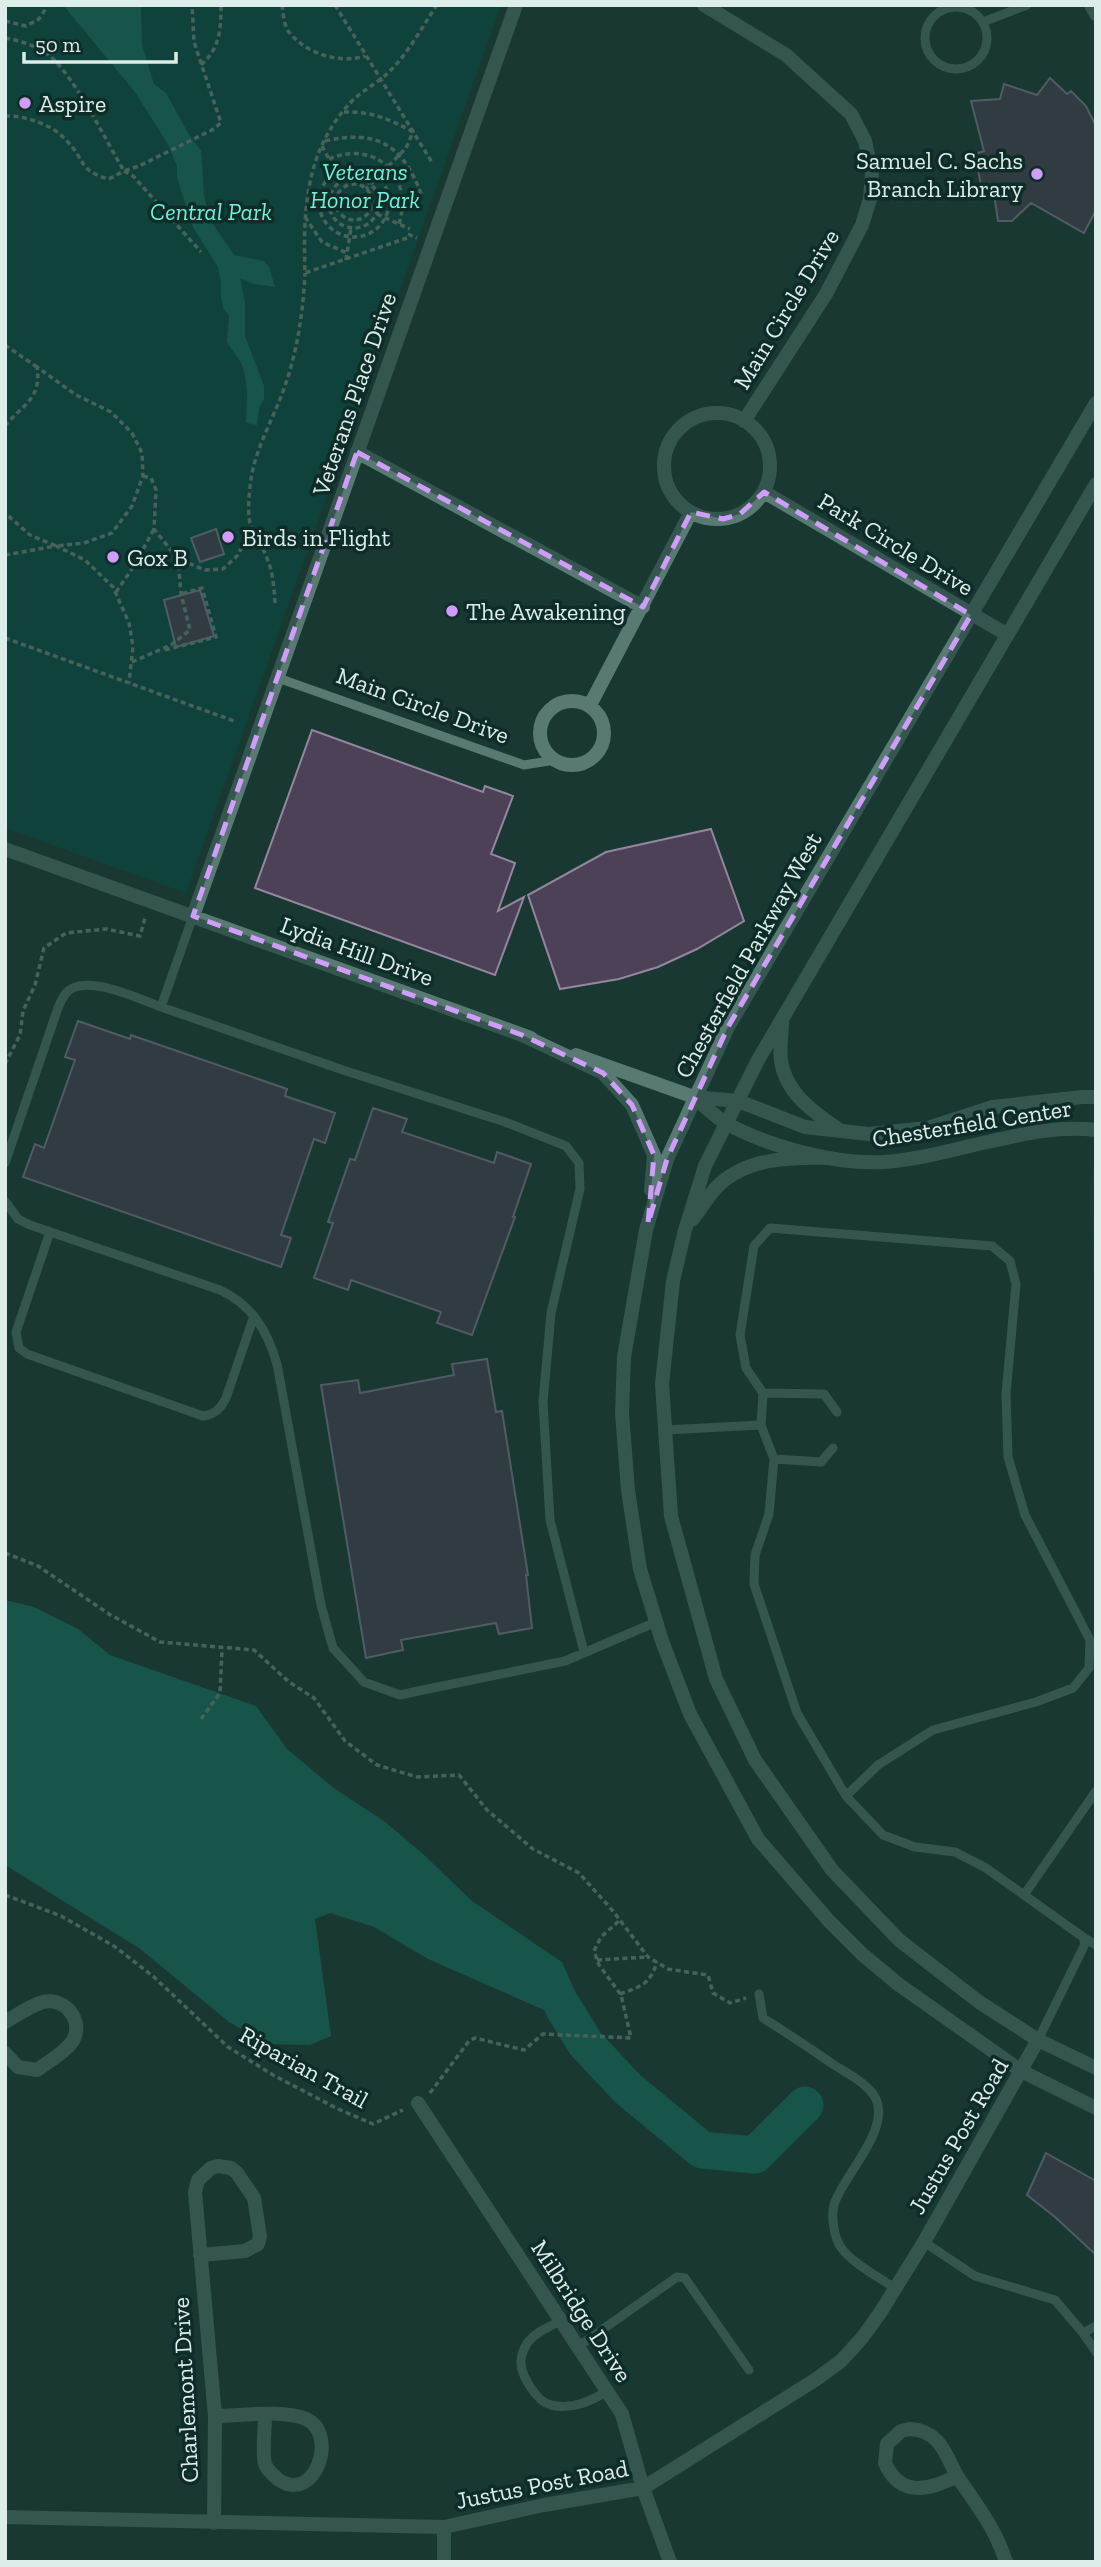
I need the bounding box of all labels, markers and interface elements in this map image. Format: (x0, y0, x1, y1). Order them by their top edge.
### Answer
scale bar (24, 21, 177, 65)
text: 50 m (35, 32, 81, 57)
place label: Aspire (39, 89, 106, 118)
marker: Aspire (17, 95, 33, 111)
place label: Samuel C. Sachs Branch Library (856, 146, 1024, 203)
park label: Veterans Honor Park (310, 157, 420, 214)
marker: Samuel C. Sachs Branch Library (1029, 166, 1045, 182)
park label: Central Park (150, 197, 272, 226)
street label: Main Circle Drive (727, 224, 845, 394)
street label: Veterans Place Drive (305, 289, 402, 500)
street label: Park Circle Drive (813, 486, 979, 602)
place label: Birds in Flight (242, 523, 390, 552)
marker: Birds in Flight (220, 529, 236, 545)
place label: Gox B (127, 543, 188, 572)
marker: Gox B (105, 549, 121, 565)
place label: The Awakening (466, 597, 626, 626)
marker: The Awakening (444, 603, 460, 619)
street label: Main Circle Drive (333, 660, 513, 750)
street label: Chesterfield Parkway West (668, 827, 828, 1083)
street label: Lydia Hill Drive (277, 910, 437, 992)
street label: Chesterfield Center (870, 1093, 1074, 1153)
street label: Riparian Trail (235, 2020, 373, 2114)
street label: Justus Post Road (902, 2053, 1014, 2219)
street label: Milbridge Drive (525, 2235, 639, 2387)
street label: Charlemont Drive (166, 2296, 204, 2484)
street label: Justus Post Road (453, 2453, 631, 2515)

